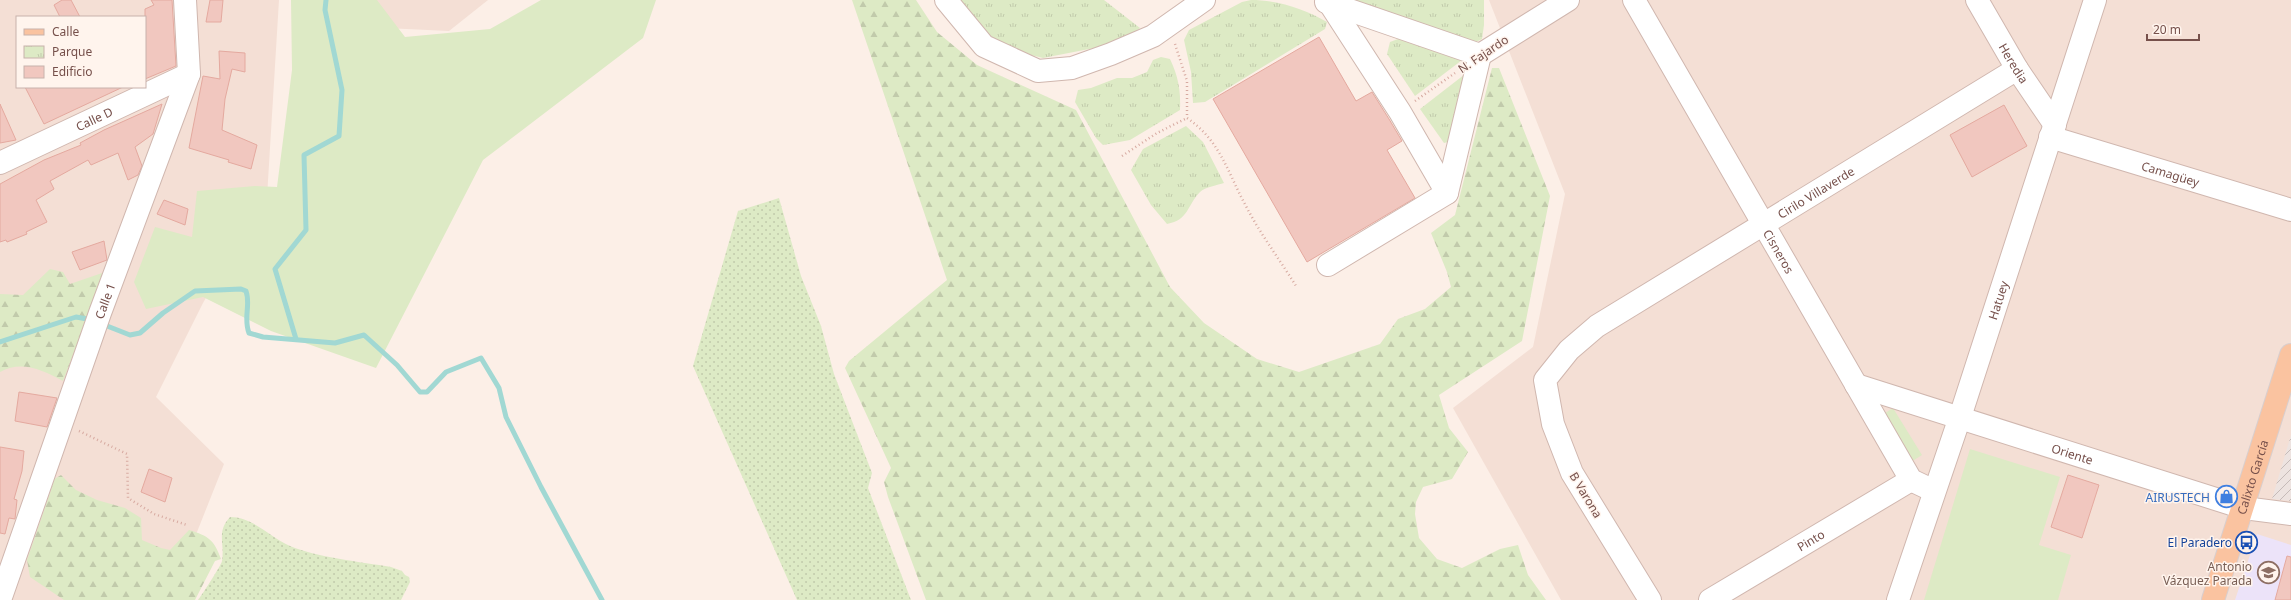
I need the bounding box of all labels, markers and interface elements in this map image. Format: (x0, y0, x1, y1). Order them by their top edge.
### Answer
legend (16, 16, 146, 88)
scale bar (2147, 16, 2199, 42)
text: 20 m (2153, 21, 2181, 38)
text: Calle (52, 23, 80, 40)
street label: N. Fajardo (1454, 31, 1512, 77)
street label: Heredia (1995, 40, 2033, 87)
text: Parque (52, 43, 93, 60)
text: Edificio (52, 63, 93, 80)
street label: Calle D (73, 103, 116, 135)
street label: Camagüey (2140, 157, 2202, 191)
street label: Cirilo Villaverde (1774, 162, 1858, 222)
street label: Cisneros (1759, 226, 1799, 277)
street label: Hatuey (1984, 278, 2012, 322)
street label: Calle 1 (90, 280, 119, 321)
street label: Calixto García (2232, 438, 2272, 517)
street label: Oriente (2049, 439, 2096, 468)
street label: B Varona (1566, 469, 1606, 521)
shop icon: AIRUSTECH (2213, 484, 2239, 510)
place label: AIRUSTECH (2146, 489, 2210, 506)
street label: Pinto (1793, 525, 1827, 555)
bus stop icon: El Paradero (2234, 529, 2260, 555)
place label: El Paradero (2168, 534, 2232, 551)
place label: Antonio Vázquez Parada (2163, 558, 2252, 589)
school or university icon: Antonio Vázquez Parada (2255, 560, 2281, 586)

